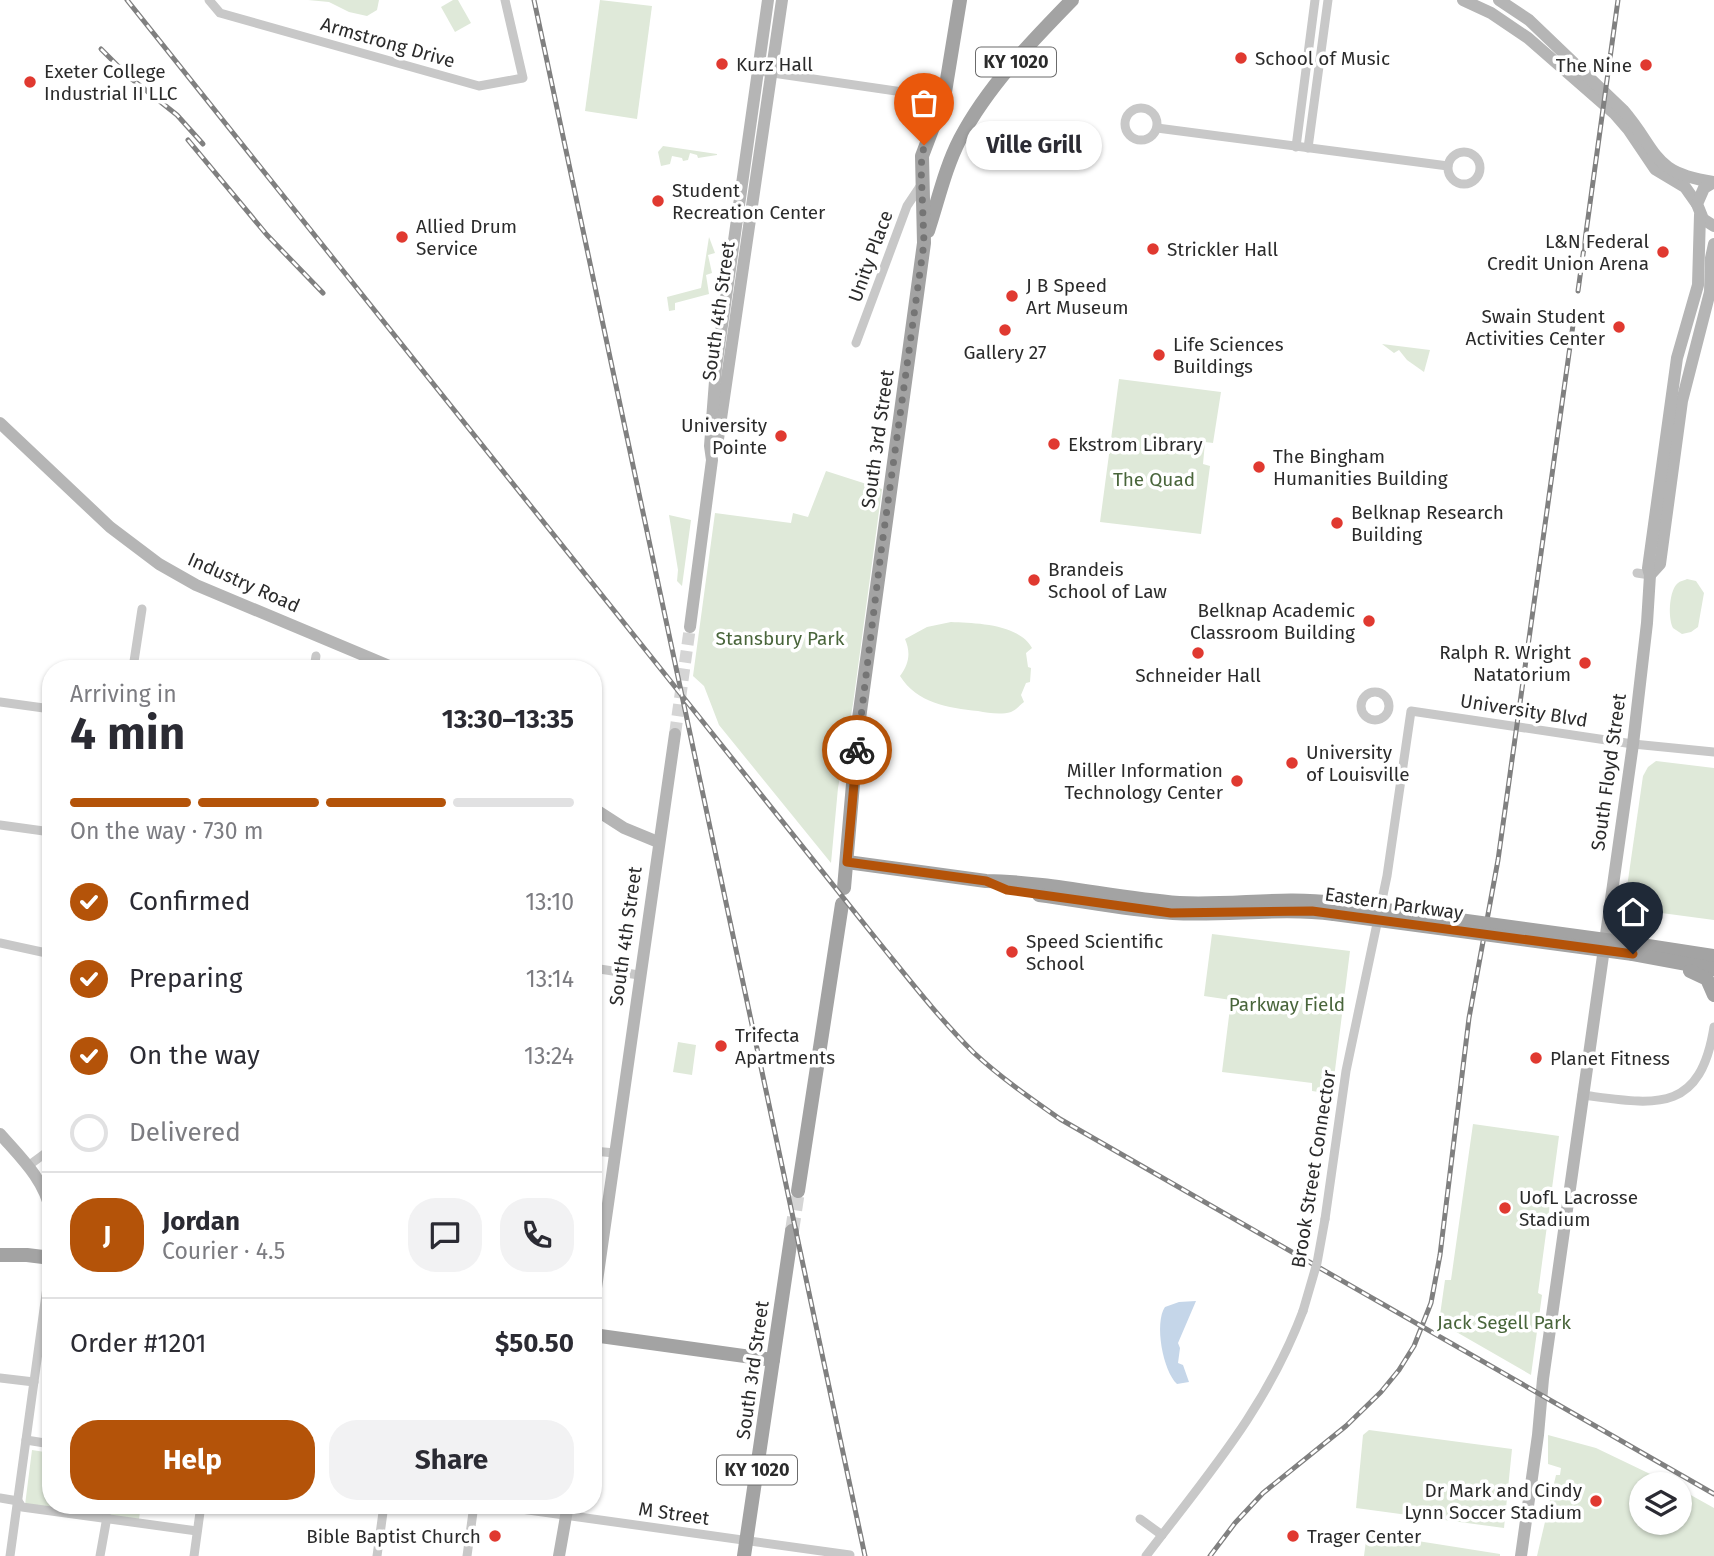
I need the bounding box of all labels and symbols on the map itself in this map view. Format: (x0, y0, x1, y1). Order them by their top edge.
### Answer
street label: Armstrong Drive (318, 12, 458, 73)
place label: School of Music (1255, 47, 1390, 70)
road number: KY 1020 (976, 48, 1056, 76)
marker: School of Music (1233, 50, 1249, 66)
place label: Kurz Hall (736, 53, 813, 76)
place label: The Nine (1556, 54, 1632, 77)
marker: Kurz Hall (714, 56, 730, 72)
marker: The Nine (1638, 57, 1654, 73)
place label: Exeter College Industrial II LLC (44, 60, 178, 105)
pin (894, 73, 954, 145)
marker: Exeter College Industrial II LLC (22, 74, 38, 90)
callout: Ville Grill (966, 120, 1102, 170)
place label: Student Recreation Center (672, 179, 826, 224)
marker: Student Recreation Center (650, 193, 666, 209)
street label: Unity Place (843, 207, 898, 305)
place label: Allied Drum Service (416, 215, 517, 260)
marker: Allied Drum Service (394, 229, 410, 245)
place label: L&N Federal Credit Union Arena (1487, 230, 1649, 275)
place label: Strickler Hall (1167, 238, 1279, 261)
street label: South 4th Street (697, 240, 740, 382)
marker: Strickler Hall (1145, 241, 1161, 257)
marker: L&N Federal Credit Union Arena (1655, 244, 1671, 260)
place label: J B Speed Art Museum (1026, 274, 1129, 319)
marker: J B Speed Art Museum (1004, 288, 1020, 304)
place label: Swain Student Activities Center (1466, 305, 1606, 350)
marker: Swain Student Activities Center (1611, 319, 1627, 335)
marker: Gallery 27 (997, 322, 1013, 338)
place label: Life Sciences Buildings (1173, 333, 1284, 378)
place label: Gallery 27 (964, 341, 1046, 364)
marker: Life Sciences Buildings (1151, 347, 1167, 363)
street label: South 3rd Street (856, 368, 899, 510)
place label: University Pointe (681, 414, 768, 459)
marker: University Pointe (773, 428, 789, 444)
place label: Ekstrom Library (1068, 433, 1203, 456)
marker: Ekstrom Library (1046, 436, 1062, 452)
place label: The Bingham Humanities Building (1273, 445, 1448, 490)
marker: The Bingham Humanities Building (1251, 459, 1267, 475)
park label: The Quad (1113, 468, 1195, 491)
place label: Belknap Research Building (1351, 501, 1504, 546)
marker: Belknap Research Building (1329, 515, 1345, 531)
street label: Industry Road (184, 547, 303, 617)
place label: Brandeis School of Law (1048, 558, 1167, 603)
marker: Brandeis School of Law (1026, 572, 1042, 588)
place label: Belknap Academic Classroom Building (1190, 599, 1355, 644)
marker: Belknap Academic Classroom Building (1361, 613, 1377, 629)
park label: Stansbury Park (716, 627, 845, 650)
place label: Ralph R. Wright Natatorium (1439, 641, 1571, 686)
marker: Schneider Hall (1190, 645, 1206, 661)
marker: Ralph R. Wright Natatorium (1577, 655, 1593, 671)
place label: Schneider Hall (1135, 664, 1261, 687)
street label: University Blvd (1459, 689, 1589, 732)
street label: South Floyd Street (1586, 692, 1631, 852)
courier (822, 715, 892, 785)
place label: University of Louisville (1306, 741, 1410, 786)
marker: University of Louisville (1284, 755, 1300, 771)
place label: Miller Information Technology Center (1065, 759, 1224, 804)
marker: Miller Information Technology Center (1229, 773, 1245, 789)
street label: South 4th Street (604, 865, 647, 1007)
street label: Eastern Parkway (1323, 882, 1465, 925)
pin (1603, 882, 1663, 954)
place label: Speed Scientific School (1026, 930, 1163, 975)
marker: Speed Scientific School (1004, 944, 1020, 960)
park label: Parkway Field (1229, 993, 1345, 1016)
place label: Trifecta Apartments (735, 1024, 835, 1069)
marker: Trifecta Apartments (713, 1038, 729, 1054)
place label: Planet Fitness (1550, 1047, 1670, 1070)
marker: Planet Fitness (1528, 1050, 1544, 1066)
street label: Brook Street Connector (1286, 1068, 1341, 1270)
place label: UofL Lacrosse Stadium (1519, 1186, 1638, 1231)
marker: UofL Lacrosse Stadium (1497, 1200, 1513, 1216)
street label: South 3rd Street (731, 1299, 774, 1441)
park label: Jack Segell Park (1437, 1311, 1571, 1334)
road number: KY 1020 (717, 1456, 797, 1484)
place label: Dr Mark and Cindy Lynn Soccer Stadium (1404, 1479, 1583, 1524)
marker: Dr Mark and Cindy Lynn Soccer Stadium (1588, 1493, 1604, 1509)
street label: M Street (637, 1497, 711, 1530)
place label: Bible Baptist Church (306, 1525, 481, 1548)
place label: Trager Center (1307, 1525, 1422, 1548)
marker: Bible Baptist Church (487, 1528, 503, 1544)
marker: Trager Center (1285, 1528, 1301, 1544)

